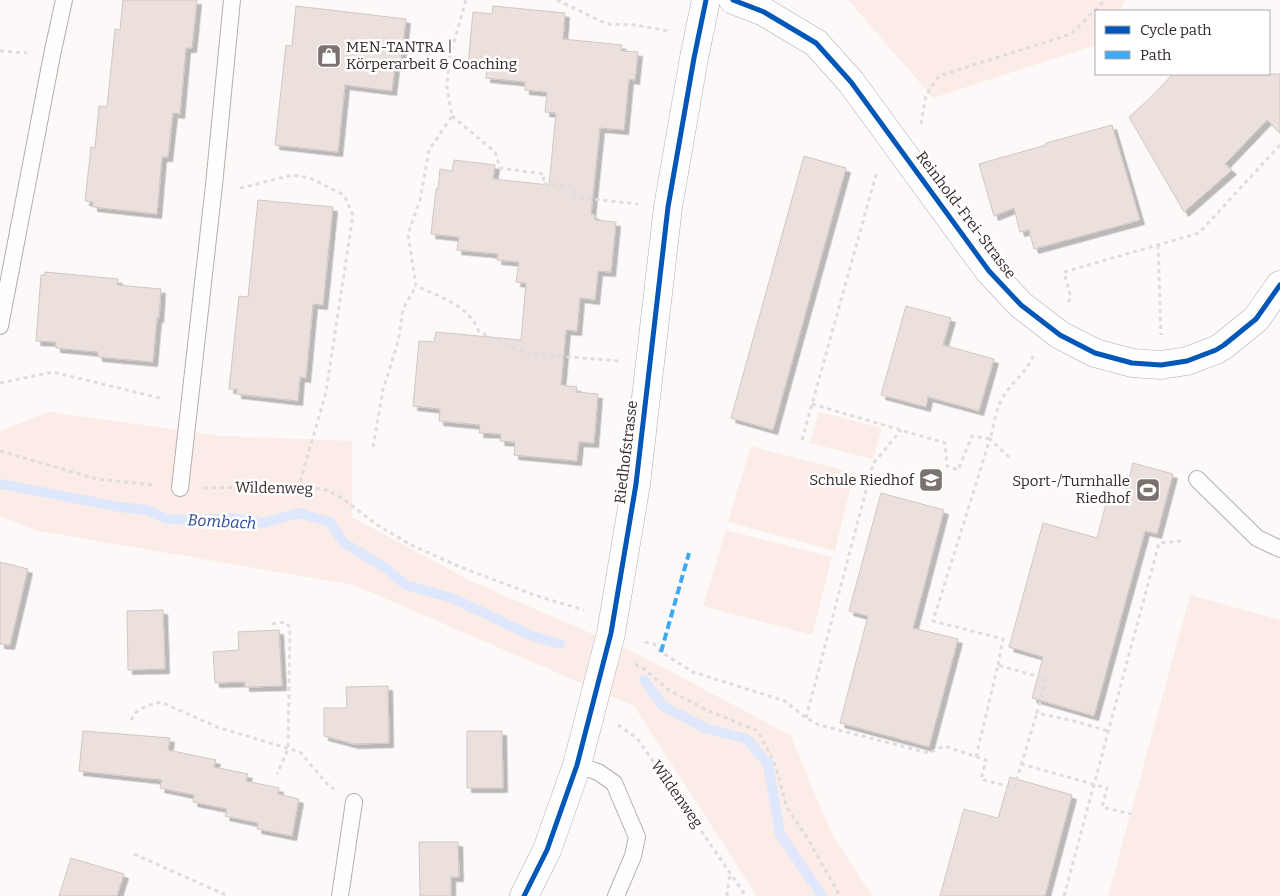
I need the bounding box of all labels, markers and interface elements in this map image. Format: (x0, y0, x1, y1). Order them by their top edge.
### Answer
legend (1095, 10, 1270, 75)
text: Cycle path (1140, 21, 1212, 39)
place label: MEN-TANTRA | Körperarbeit & Coaching (346, 38, 517, 73)
shop icon: MEN-TANTRA | Körperarbeit & Coaching (316, 43, 342, 69)
text: Path (1140, 46, 1172, 64)
street label: Reinhold-Frei-Strasse (912, 148, 1020, 282)
street label: Riedhofstrasse (611, 399, 641, 505)
school or university icon: Schule Riedhof (918, 467, 944, 493)
place label: Schule Riedhof (809, 471, 916, 489)
place label: Sport-/Turnhalle Riedhof (1012, 472, 1132, 507)
sports icon: Sport-/Turnhalle Riedhof (1135, 477, 1161, 503)
street label: Wildenweg (235, 478, 313, 498)
water label: Bombach (187, 510, 257, 533)
street label: Wildenweg (647, 757, 707, 831)

